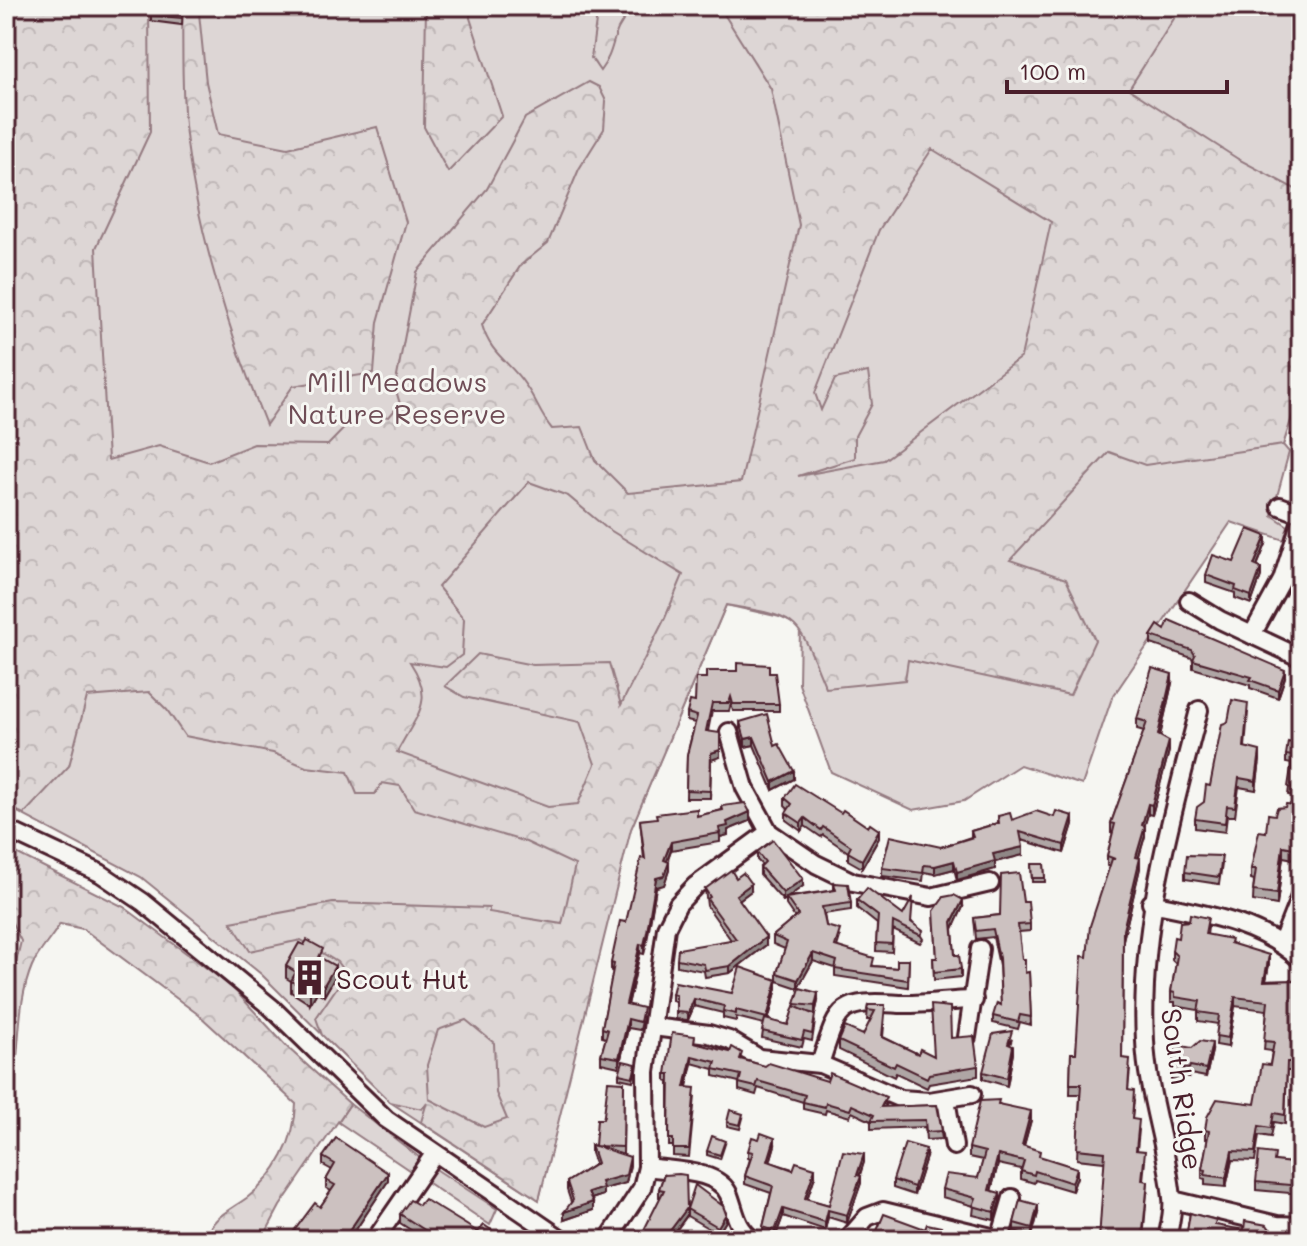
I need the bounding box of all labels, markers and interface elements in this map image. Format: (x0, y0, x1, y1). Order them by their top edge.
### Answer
scale bar (1007, 44, 1227, 94)
text: 100 m (1019, 55, 1086, 86)
park label: Mill Meadows Nature Reserve (288, 363, 506, 431)
building icon: Scout Hut (291, 959, 329, 997)
place label: Scout Hut (336, 960, 469, 996)
street label: South Ridge (1154, 1006, 1212, 1172)

